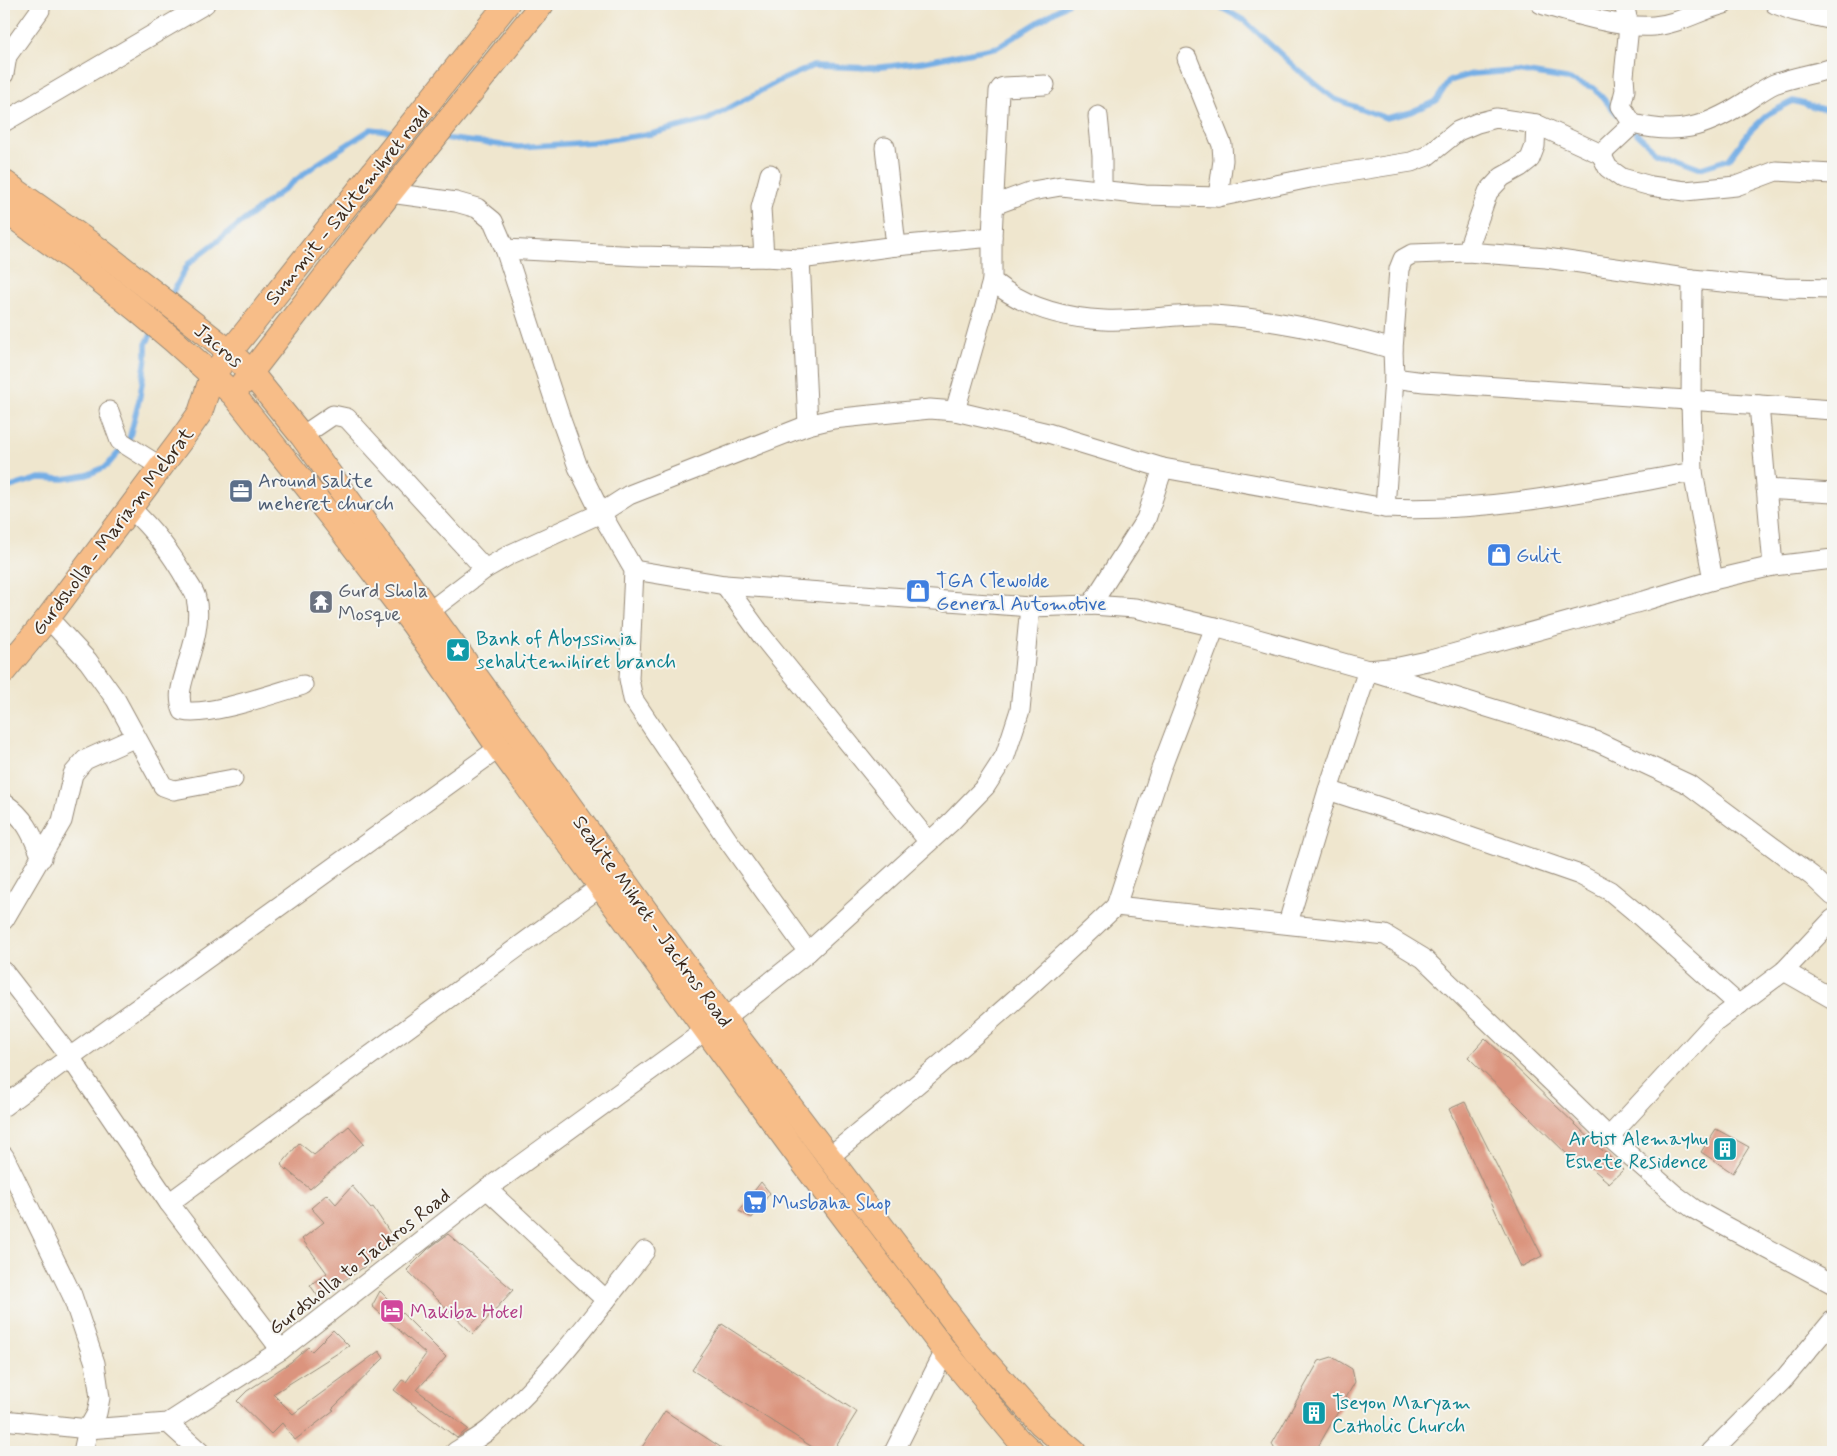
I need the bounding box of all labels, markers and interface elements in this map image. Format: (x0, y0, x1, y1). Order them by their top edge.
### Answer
street label: Summit - Salitemihret road (260, 101, 437, 311)
street label: Jacros (188, 318, 248, 375)
street label: Gurdsholla - Mariam Mebrat (26, 422, 201, 642)
place label: Around salite meheret church (258, 468, 394, 518)
office icon: Around salite meheret church (228, 478, 254, 504)
shop icon: Gulit (1486, 542, 1512, 568)
place label: Gulit (1516, 543, 1562, 570)
place label: TGA (Tewolde General Automotive (936, 568, 1107, 618)
place label: Gurd Shola Mosque (338, 578, 428, 628)
shop icon: TGA (Tewolde General Automotive (905, 578, 931, 604)
temple icon: Gurd Shola Mosque (308, 589, 334, 615)
place label: Bank of Abyssinia sehalitemihiret branch (476, 626, 676, 676)
place icon: Bank of Abyssinia sehalitemihiret branch (445, 637, 471, 663)
street label: Sealite Mihret - Jackros Road (566, 810, 738, 1033)
place label: Artist Alemayhu Eshete Residence (1565, 1126, 1708, 1176)
building icon: Artist Alemayhu Eshete Residence (1712, 1136, 1738, 1162)
street label: Gurdsholla to Jackros Road (263, 1183, 457, 1342)
supermarket icon: Musbaha Shop (742, 1189, 768, 1215)
place label: Musbaha Shop (772, 1190, 892, 1217)
hotel icon: Makiba Hotel (379, 1298, 405, 1324)
place label: Makiba Hotel (410, 1299, 523, 1326)
place label: Tseyon Maryam Catholic Church (1332, 1390, 1471, 1440)
building icon: Tseyon Maryam Catholic Church (1301, 1400, 1327, 1426)

